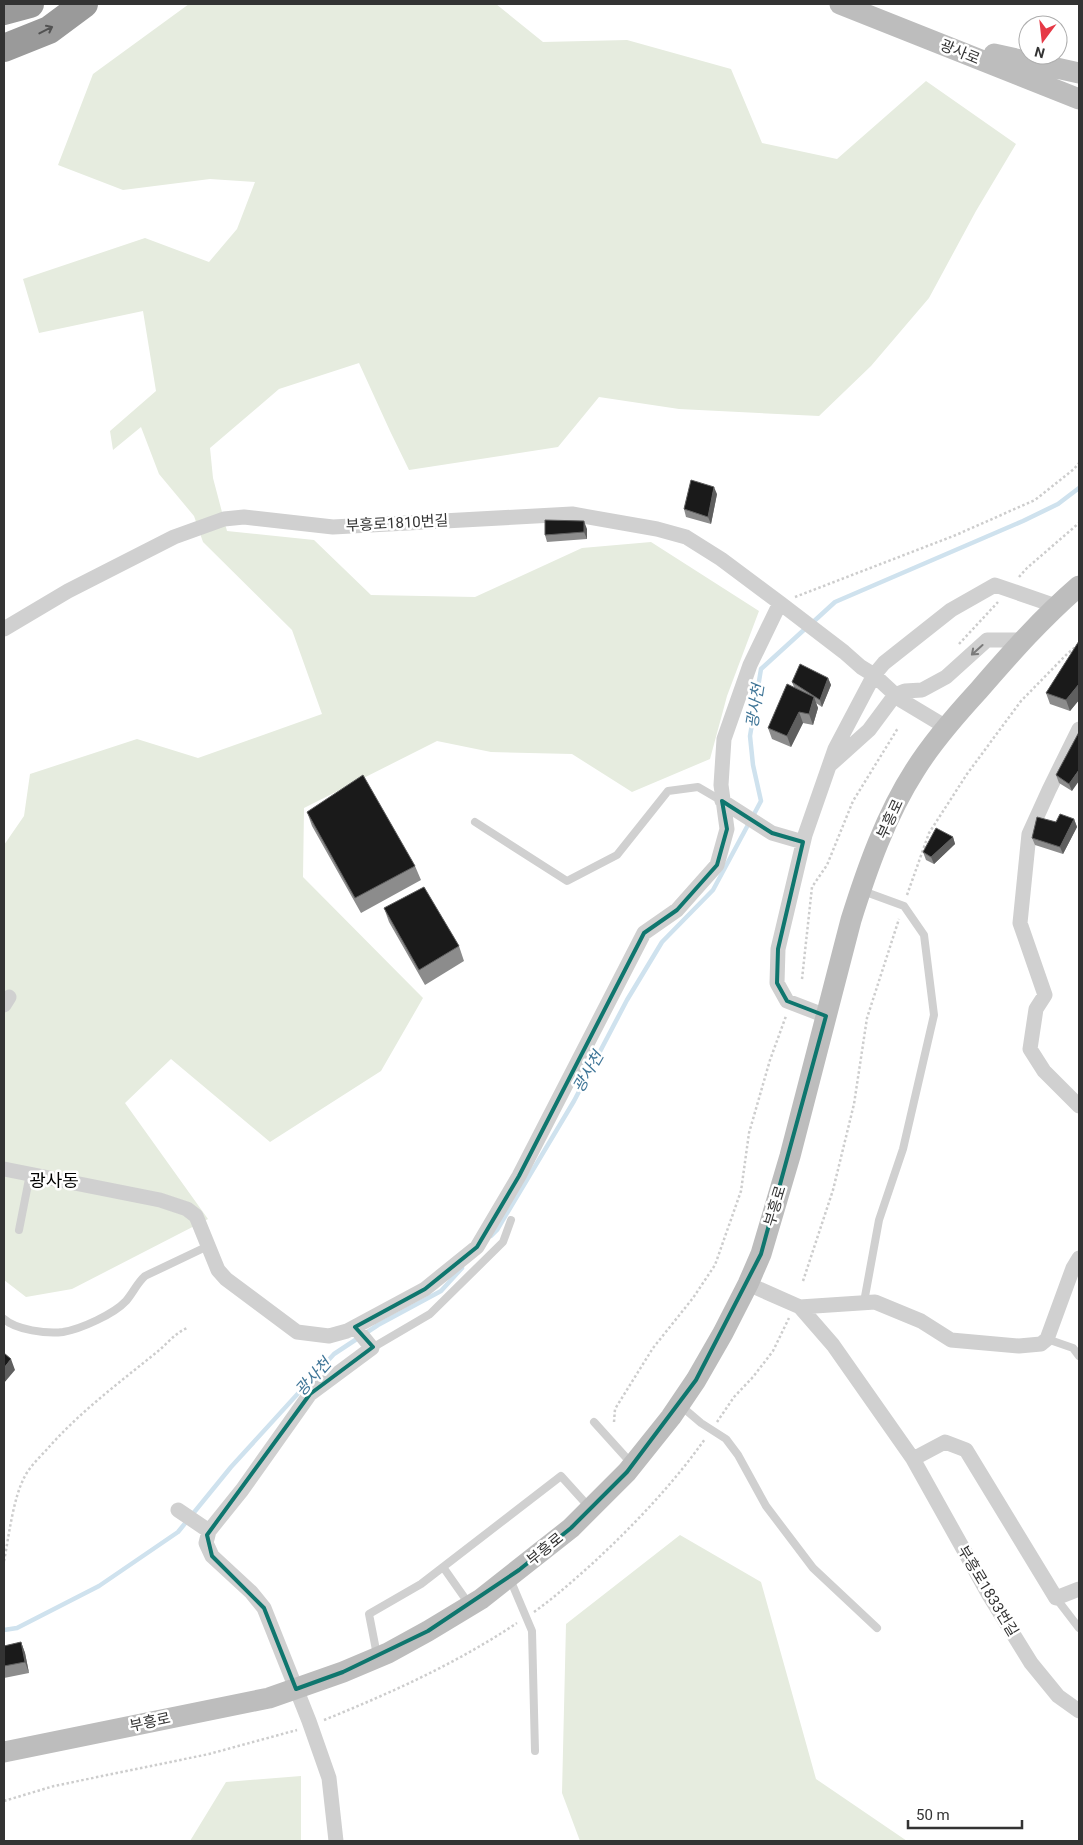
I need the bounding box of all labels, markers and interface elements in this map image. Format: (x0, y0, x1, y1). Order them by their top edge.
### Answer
north arrow (1018, 15, 1068, 65)
one-way arrow (39, 25, 54, 35)
street label: 광사로 (937, 36, 983, 68)
text: N (1033, 44, 1046, 62)
street label: 부흥로1810번길 (345, 511, 449, 535)
one-way arrow (970, 644, 983, 656)
water label: 광사천 (742, 680, 768, 729)
street label: 부흥로 (873, 796, 907, 842)
water label: 광사천 (569, 1046, 608, 1096)
district label: 광사동 (29, 1170, 79, 1191)
street label: 부흥로 (760, 1184, 790, 1228)
water label: 광사천 (291, 1353, 336, 1400)
street label: 부흥로 (523, 1529, 567, 1569)
street label: 부흥로1833번길 (954, 1542, 1022, 1640)
street label: 부흥로 (128, 1709, 172, 1735)
scale bar (908, 1798, 1022, 1830)
text: 50 m (916, 1806, 950, 1824)

